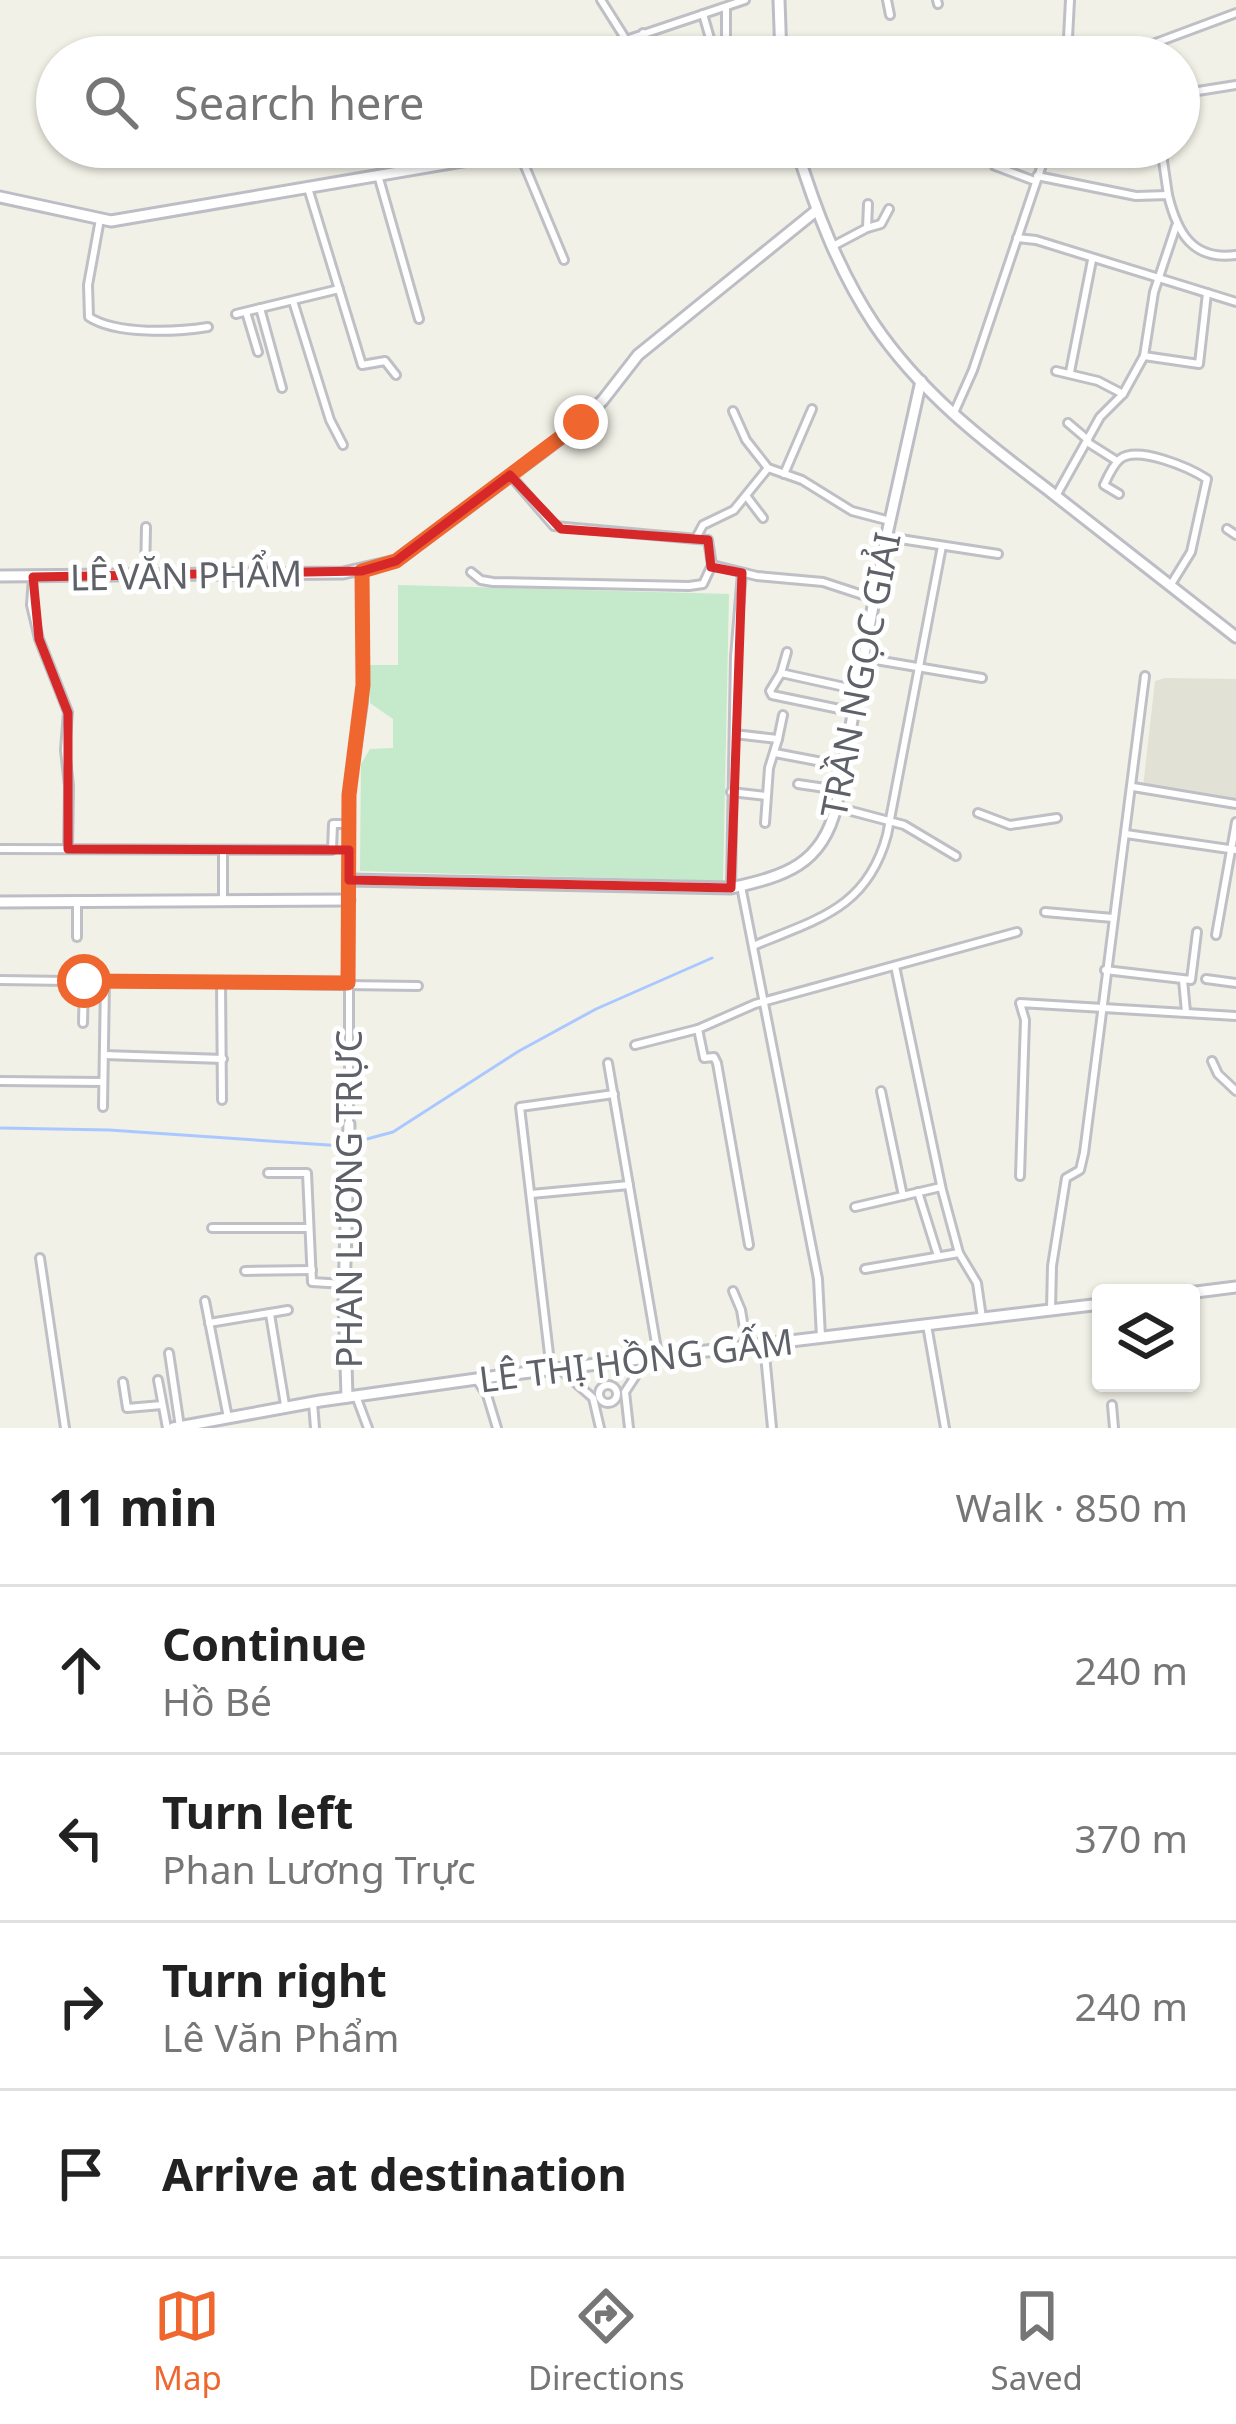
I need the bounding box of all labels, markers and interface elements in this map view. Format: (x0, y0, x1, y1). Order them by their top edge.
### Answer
search box (36, 36, 1200, 168)
icon: search (78, 69, 144, 135)
text: Search here (174, 72, 424, 133)
route end (554, 395, 608, 449)
street label: TRẦN NGỌC GIẢI (808, 528, 912, 822)
street label: LÊ VĂN PHẨM (69, 548, 303, 602)
route start (57, 954, 111, 1008)
street label: PHAN LƯƠNG TRỰC (324, 1030, 373, 1368)
map controls (1092, 1284, 1200, 1392)
button: layers (1092, 1284, 1200, 1392)
street label: LÊ THỊ HỒNG GẤM (476, 1316, 796, 1404)
text: 11 min (48, 1471, 218, 1541)
text: Walk · 850 m (955, 1480, 1188, 1533)
text: Continue (162, 1613, 367, 1674)
icon: ahead (48, 1637, 114, 1703)
text: 240 m (1074, 1643, 1188, 1696)
text: Hồ Bé (162, 1674, 272, 1727)
text: Turn left (162, 1781, 353, 1842)
icon: left (48, 1805, 114, 1871)
text: 370 m (1074, 1811, 1188, 1864)
text: Phan Lương Trực (162, 1842, 476, 1895)
text: Turn right (162, 1949, 387, 2010)
icon: right (48, 1973, 114, 2039)
text: 240 m (1074, 1979, 1188, 2032)
text: Lê Văn Phẩm (162, 2010, 399, 2063)
icon: arrive (48, 2141, 114, 2207)
text: Arrive at destination (162, 2143, 627, 2204)
tab: Map (153, 2283, 222, 2400)
tab: Directions (528, 2283, 685, 2400)
tab: Saved (991, 2283, 1083, 2400)

